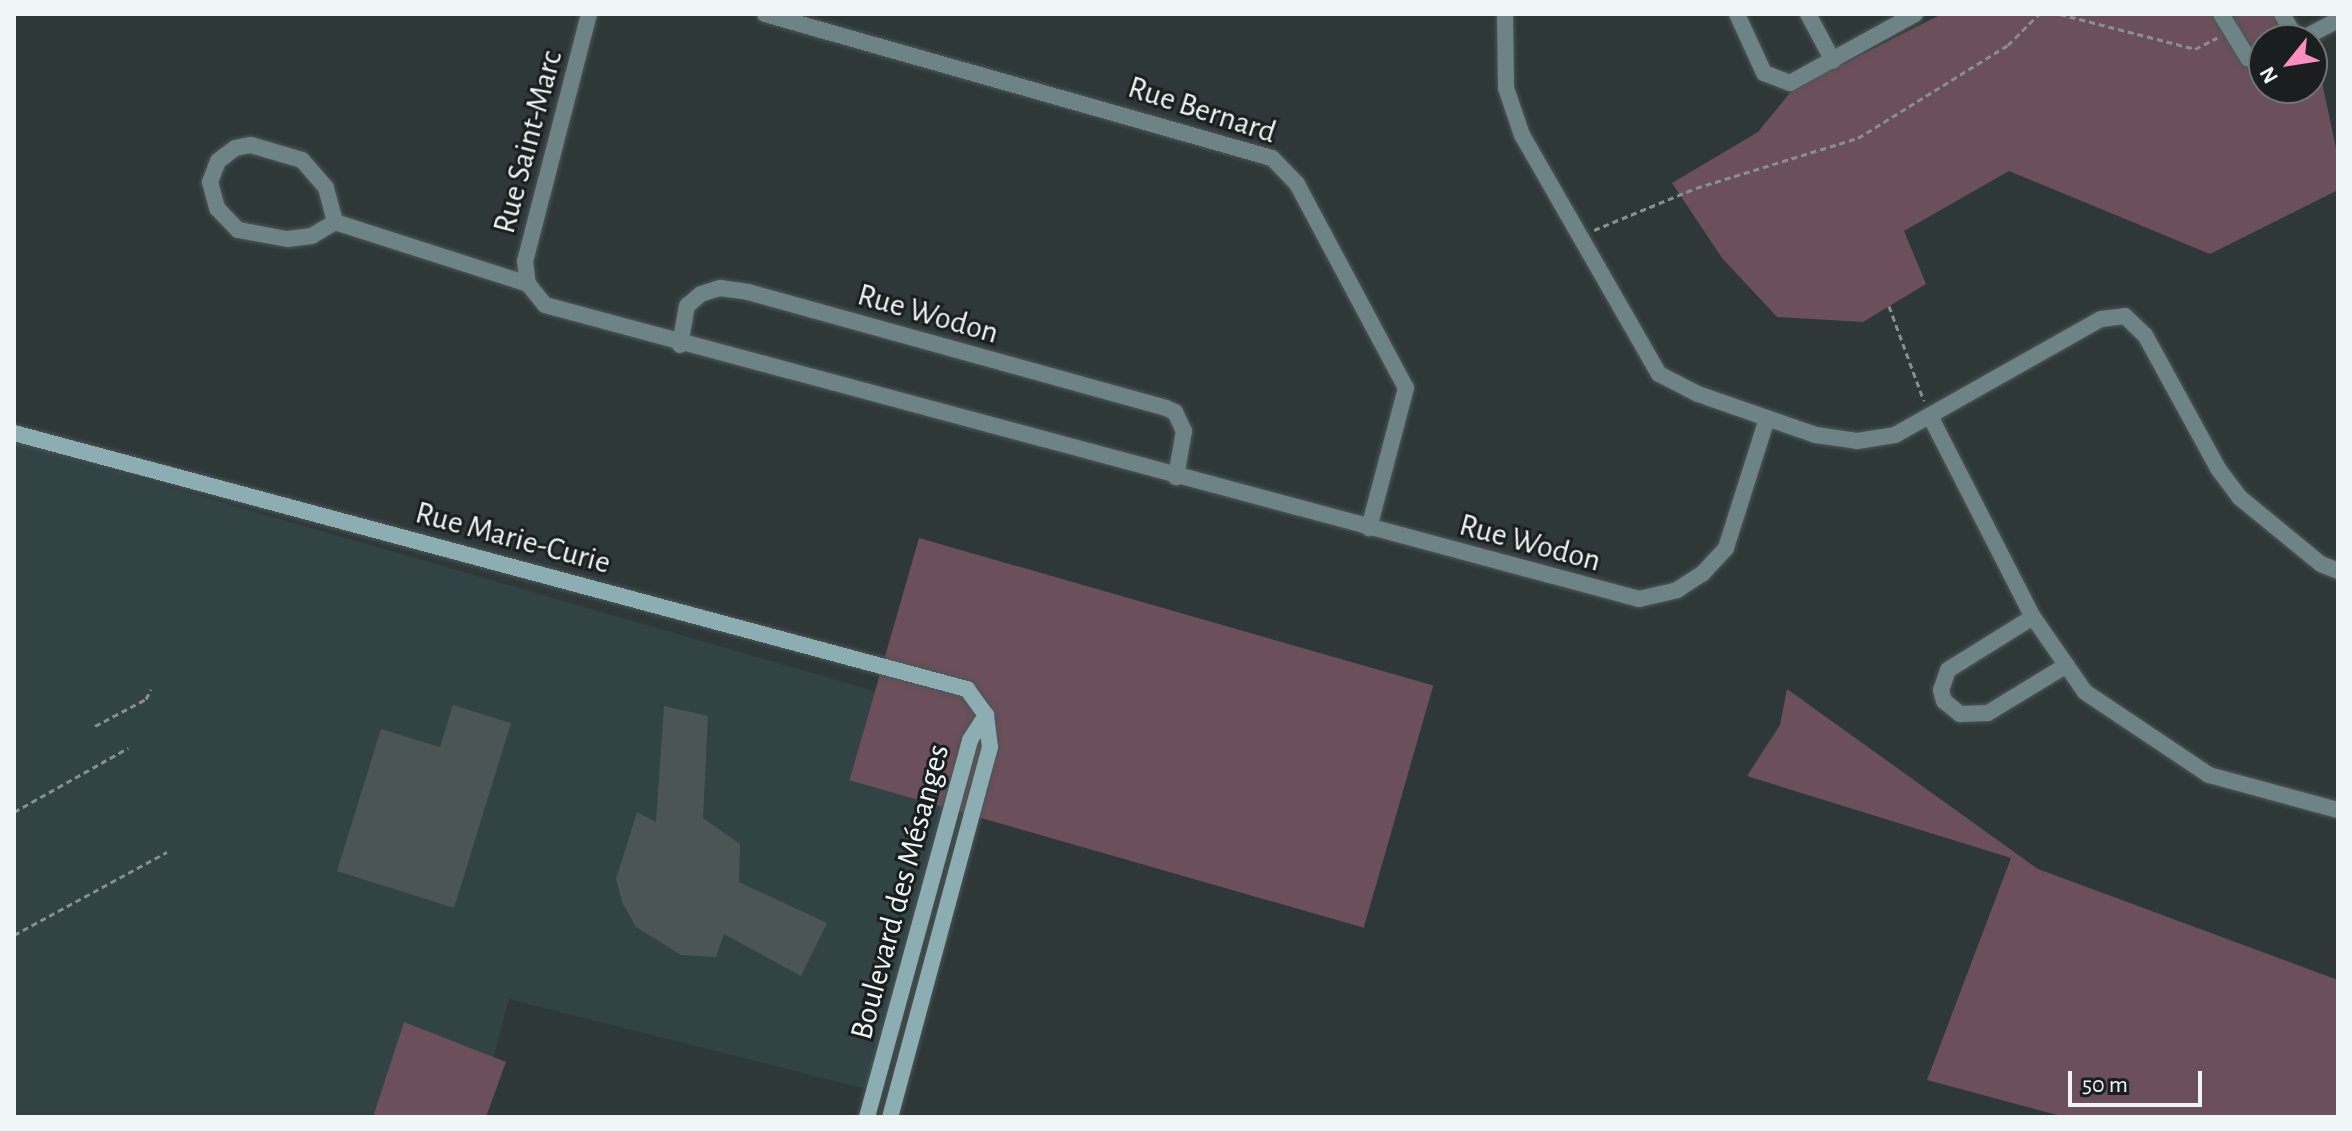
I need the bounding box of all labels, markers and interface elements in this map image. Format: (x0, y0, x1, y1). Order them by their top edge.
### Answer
north arrow (2248, 24, 2328, 104)
street label: Rue Saint-Marc (485, 46, 571, 238)
text: N (2256, 63, 2282, 87)
street label: Rue Bernard (1123, 68, 1281, 152)
street label: Rue Wodon (853, 276, 1003, 352)
street label: Rue Marie-Curie (411, 494, 615, 582)
street label: Rue Wodon (1455, 506, 1605, 580)
street label: Boulevard des Mésanges (842, 740, 958, 1044)
scale bar (2072, 1055, 2206, 1105)
text: 50 m (2082, 1073, 2128, 1097)

